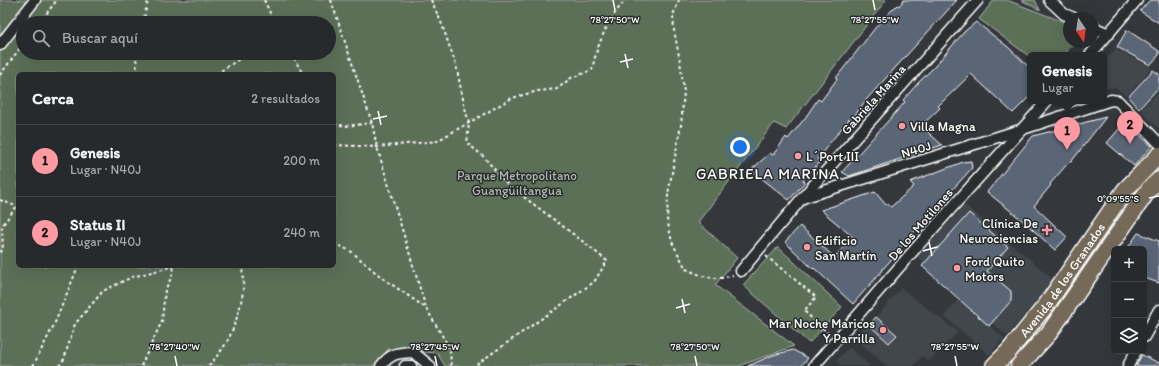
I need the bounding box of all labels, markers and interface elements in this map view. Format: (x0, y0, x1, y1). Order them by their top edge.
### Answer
north arrow (1063, 12, 1099, 48)
text: 78°27'50"W (590, 13, 640, 26)
text: 78°27'55"W (851, 13, 900, 26)
search box (16, 16, 336, 60)
icon: search (30, 27, 52, 49)
text: Buscar aquí (62, 29, 138, 47)
popup (1027, 52, 1107, 104)
street label: Gabriela Marina (838, 61, 909, 137)
text: Genesis (1042, 62, 1092, 80)
text: Lugar (1042, 80, 1073, 95)
text: Cerca (32, 88, 74, 108)
text: 2 resultados (251, 91, 320, 106)
pin: 2 (1117, 111, 1143, 144)
pin: 1 (1054, 117, 1080, 150)
place label: Villa Magna (910, 119, 976, 134)
marker: Villa Magna (897, 121, 907, 131)
your location (730, 137, 750, 157)
street label: N40J (899, 138, 933, 161)
text: Genesis (70, 144, 120, 162)
place label: L´Port III (806, 149, 859, 164)
marker: L´Port III (793, 151, 803, 161)
text: 1 (42, 153, 48, 168)
text: 200 m (283, 153, 320, 168)
text: Lugar · N40J (70, 162, 141, 177)
district label: GABRIELA MARINA (696, 165, 840, 183)
park label: Parque Metropolitano Guangüiltangua (457, 168, 577, 198)
street label: De los Motilones (885, 185, 956, 264)
text: 0°09'55"S (1097, 192, 1139, 205)
text: Status II (70, 216, 125, 234)
place label: Clínica De Neurociencias (959, 216, 1038, 246)
street label: Avenida de los Granados (1016, 220, 1108, 340)
marker: Clínica De Neurociencias (1041, 224, 1053, 236)
text: 2 (42, 225, 48, 240)
text: 240 m (283, 225, 320, 240)
place label: Edificio San Martín (815, 233, 877, 263)
text: Lugar · N40J (70, 234, 141, 249)
marker: Edificio San Martín (802, 242, 812, 252)
map controls (1111, 246, 1147, 354)
button: + (1111, 246, 1147, 282)
place label: Ford Quito Motors (965, 254, 1025, 284)
marker: Ford Quito Motors (952, 263, 962, 273)
button: − (1111, 282, 1147, 318)
place label: Mar Noche Maricos Y Parrilla (769, 316, 875, 346)
button: layers (1111, 318, 1147, 354)
marker: Mar Noche Maricos Y Parrilla (878, 325, 888, 335)
text: 78°27'40"W (150, 340, 200, 353)
text: 78°27'45"W (411, 340, 460, 353)
text: 78°27'50"W (670, 340, 720, 353)
text: 78°27'55"W (931, 340, 980, 353)

